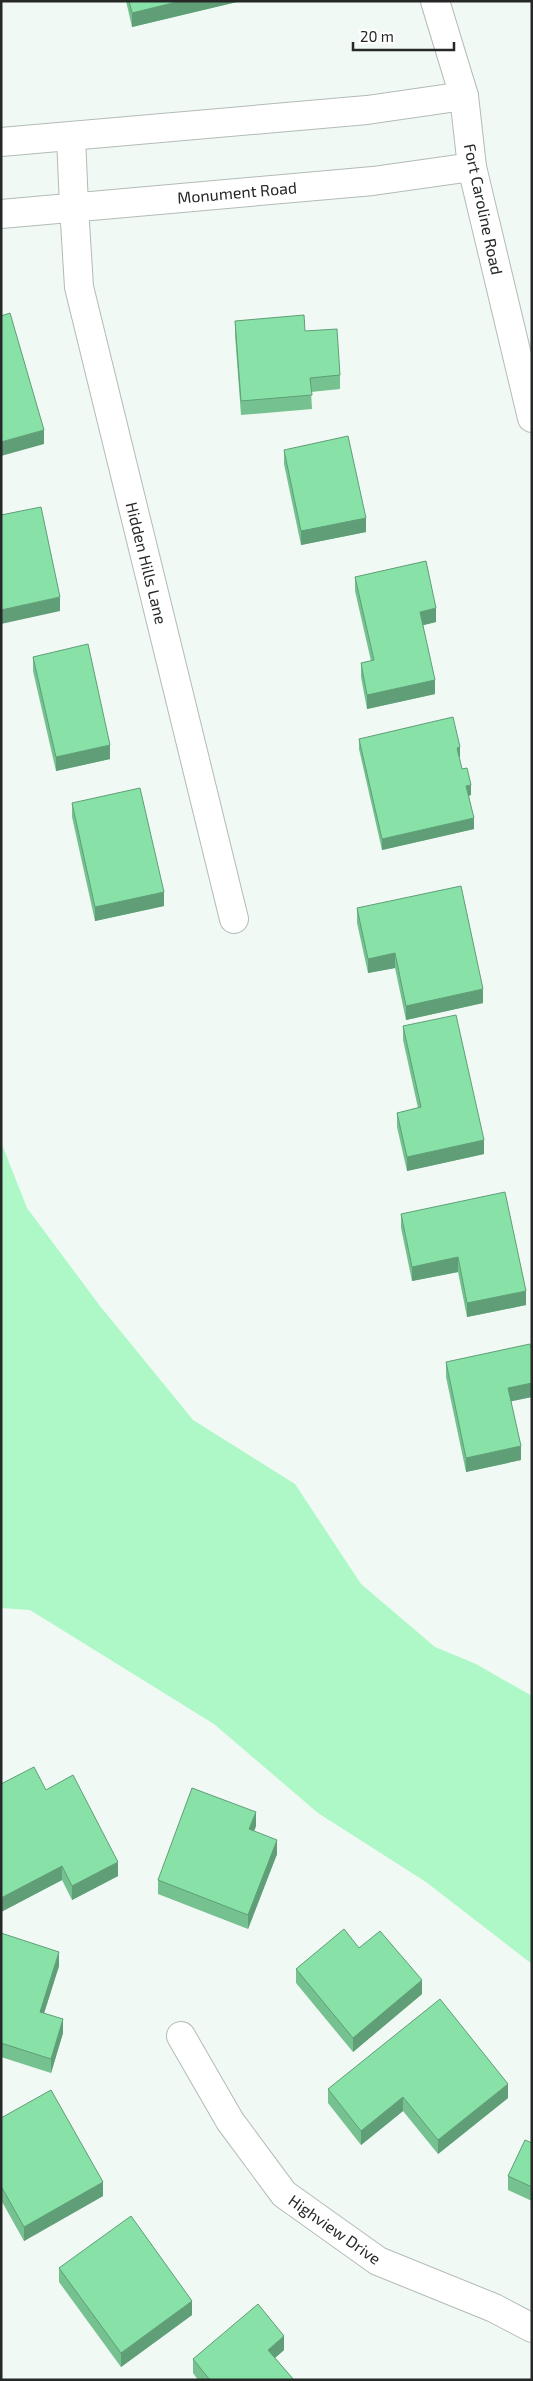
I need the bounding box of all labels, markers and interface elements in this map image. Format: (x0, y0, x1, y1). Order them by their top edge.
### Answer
scale bar (353, 20, 454, 52)
text: 20 m (360, 27, 394, 45)
street label: Fort Caroline Road (461, 142, 507, 276)
street label: Monument Road (176, 177, 298, 207)
street label: Hidden Hills Lane (123, 500, 171, 626)
street label: Highview Drive (285, 2190, 385, 2268)

